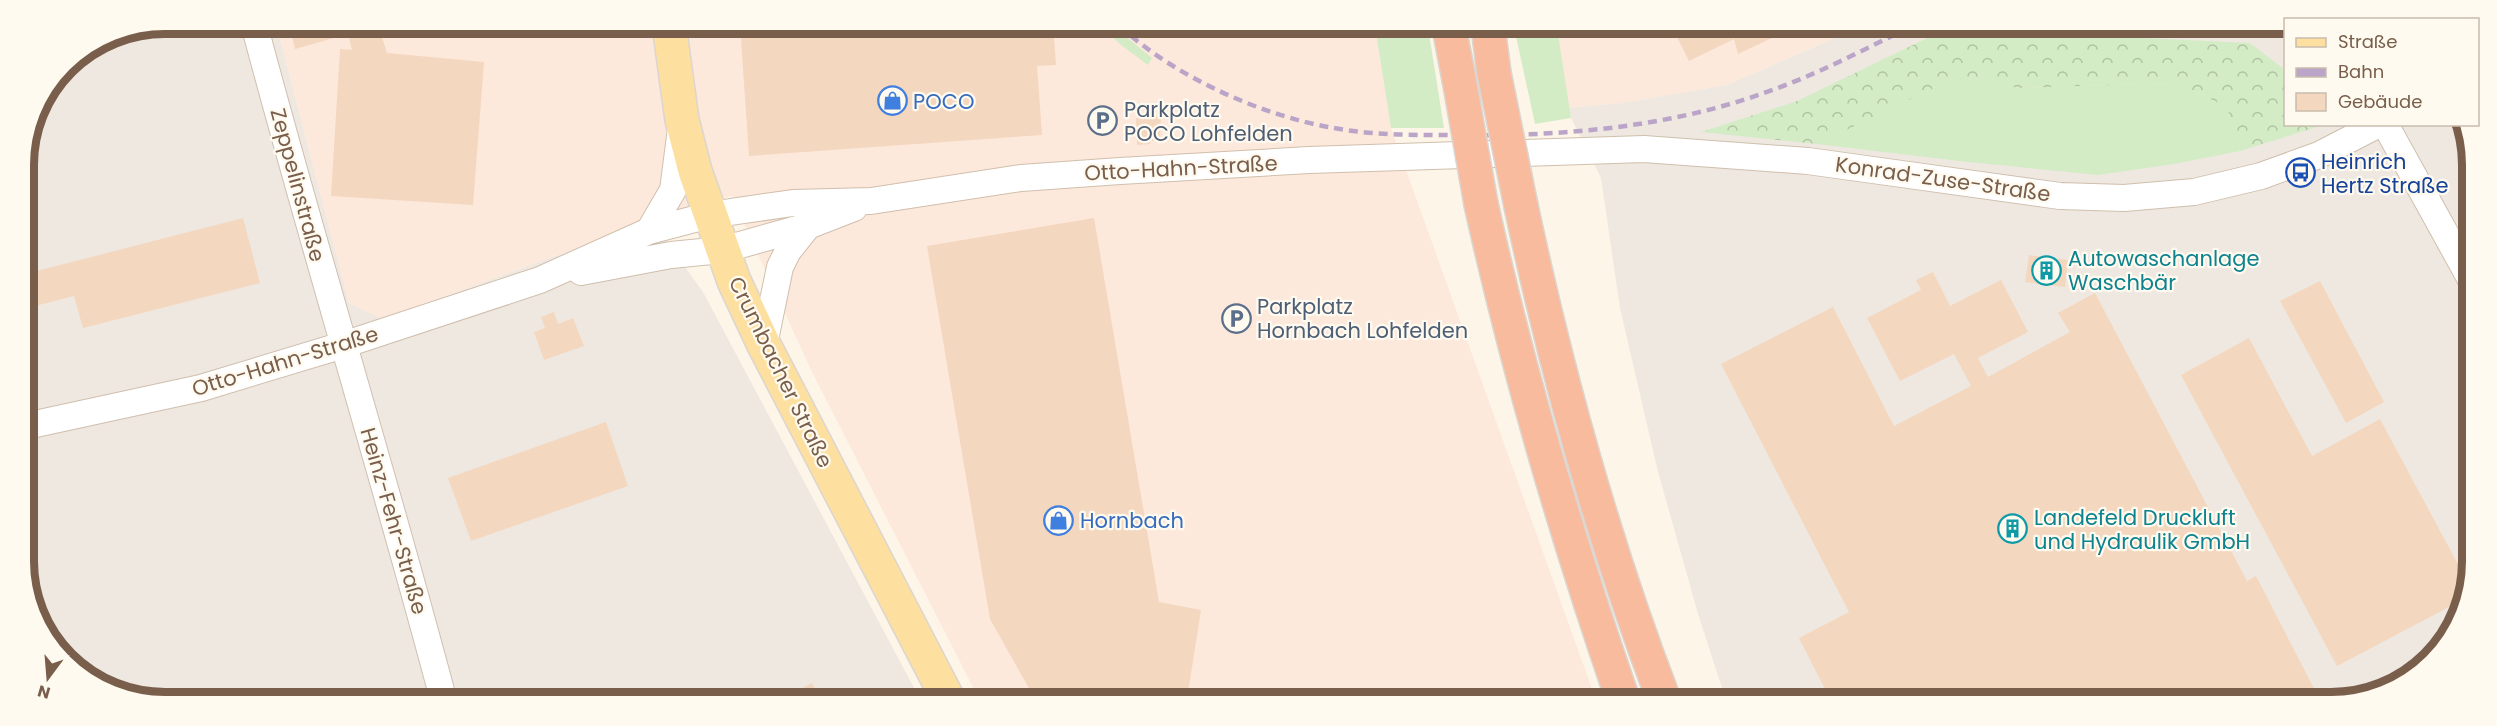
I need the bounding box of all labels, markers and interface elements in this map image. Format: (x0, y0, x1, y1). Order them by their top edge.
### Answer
legend (2284, 18, 2479, 126)
text: Straße (2338, 29, 2397, 54)
text: Bahn (2338, 59, 2384, 84)
shop icon: POCO (876, 85, 908, 117)
place label: POCO (913, 87, 974, 116)
text: Gebäude (2338, 89, 2422, 114)
place label: Parkplatz POCO Lohfelden (1124, 95, 1293, 148)
street label: Zeppelinstraße (264, 105, 332, 265)
parking icon: Parkplatz POCO Lohfelden (1087, 105, 1119, 137)
place label: Heinrich Hertz Straße (2321, 147, 2449, 200)
street label: Otto-Hahn-Straße (1084, 148, 1278, 188)
street label: Konrad-Zuse-Straße (1834, 150, 2052, 208)
bus stop icon: Heinrich Hertz Straße (2284, 157, 2316, 189)
place label: Autowaschanlage Waschbär (2068, 244, 2259, 297)
building icon: Autowaschanlage Waschbär (2031, 254, 2063, 286)
street label: Crumbacher Straße (722, 272, 840, 472)
place label: Parkplatz Hornbach Lohfelden (1257, 292, 1468, 345)
parking icon: Parkplatz Hornbach Lohfelden (1220, 302, 1252, 334)
street label: Otto-Hahn-Straße (188, 319, 382, 403)
street label: Heinz-Fehr-Straße (353, 424, 435, 618)
place label: Landefeld Druckluft und Hydraulik GmbH (2034, 503, 2250, 556)
shop icon: Hornbach (1043, 504, 1075, 536)
place label: Hornbach (1080, 506, 1184, 535)
building icon: Landefeld Druckluft und Hydraulik GmbH (1997, 513, 2029, 545)
north arrow (18, 648, 78, 708)
text: N (35, 679, 53, 705)

